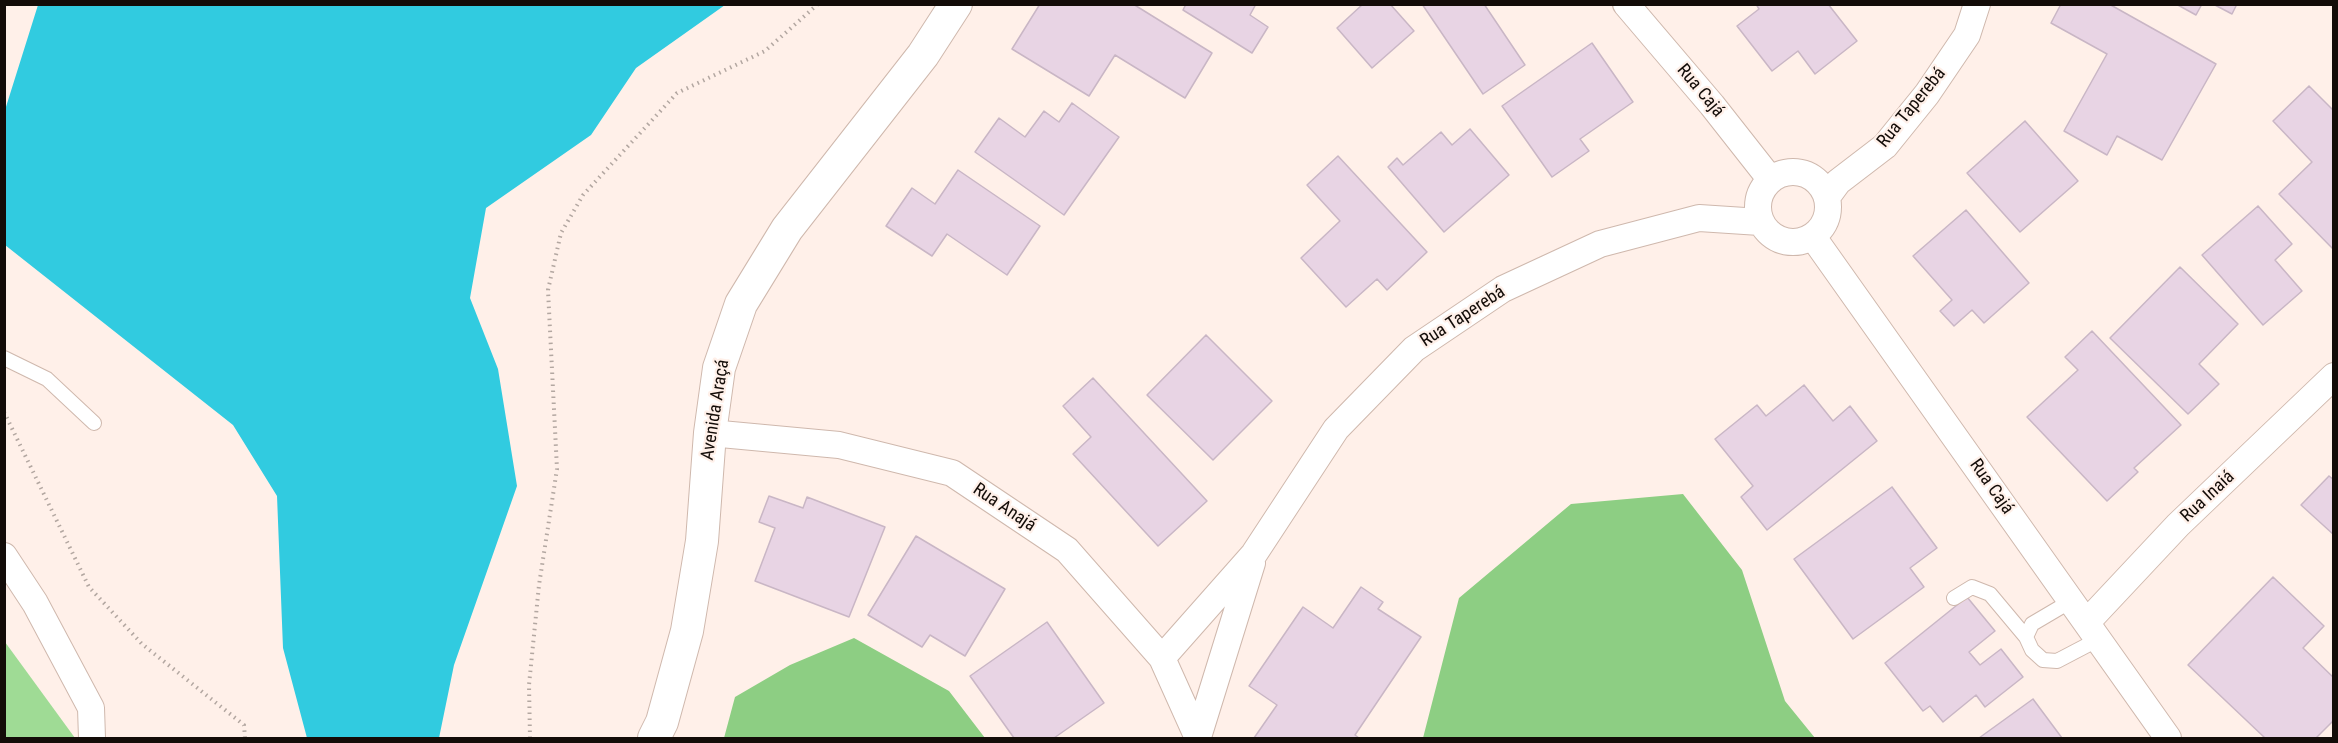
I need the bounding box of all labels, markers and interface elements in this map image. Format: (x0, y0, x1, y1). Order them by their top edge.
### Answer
street label: Rua Cajá (1672, 60, 1728, 122)
street label: Rua Taperebá (1873, 64, 1951, 152)
street label: Rua Taperebá (1417, 282, 1509, 352)
street label: Avenida Araçá (697, 358, 735, 462)
street label: Rua Cajá (1964, 455, 2018, 519)
street label: Rua Inaiá (2177, 467, 2239, 527)
street label: Rua Anajá (968, 479, 1040, 537)

